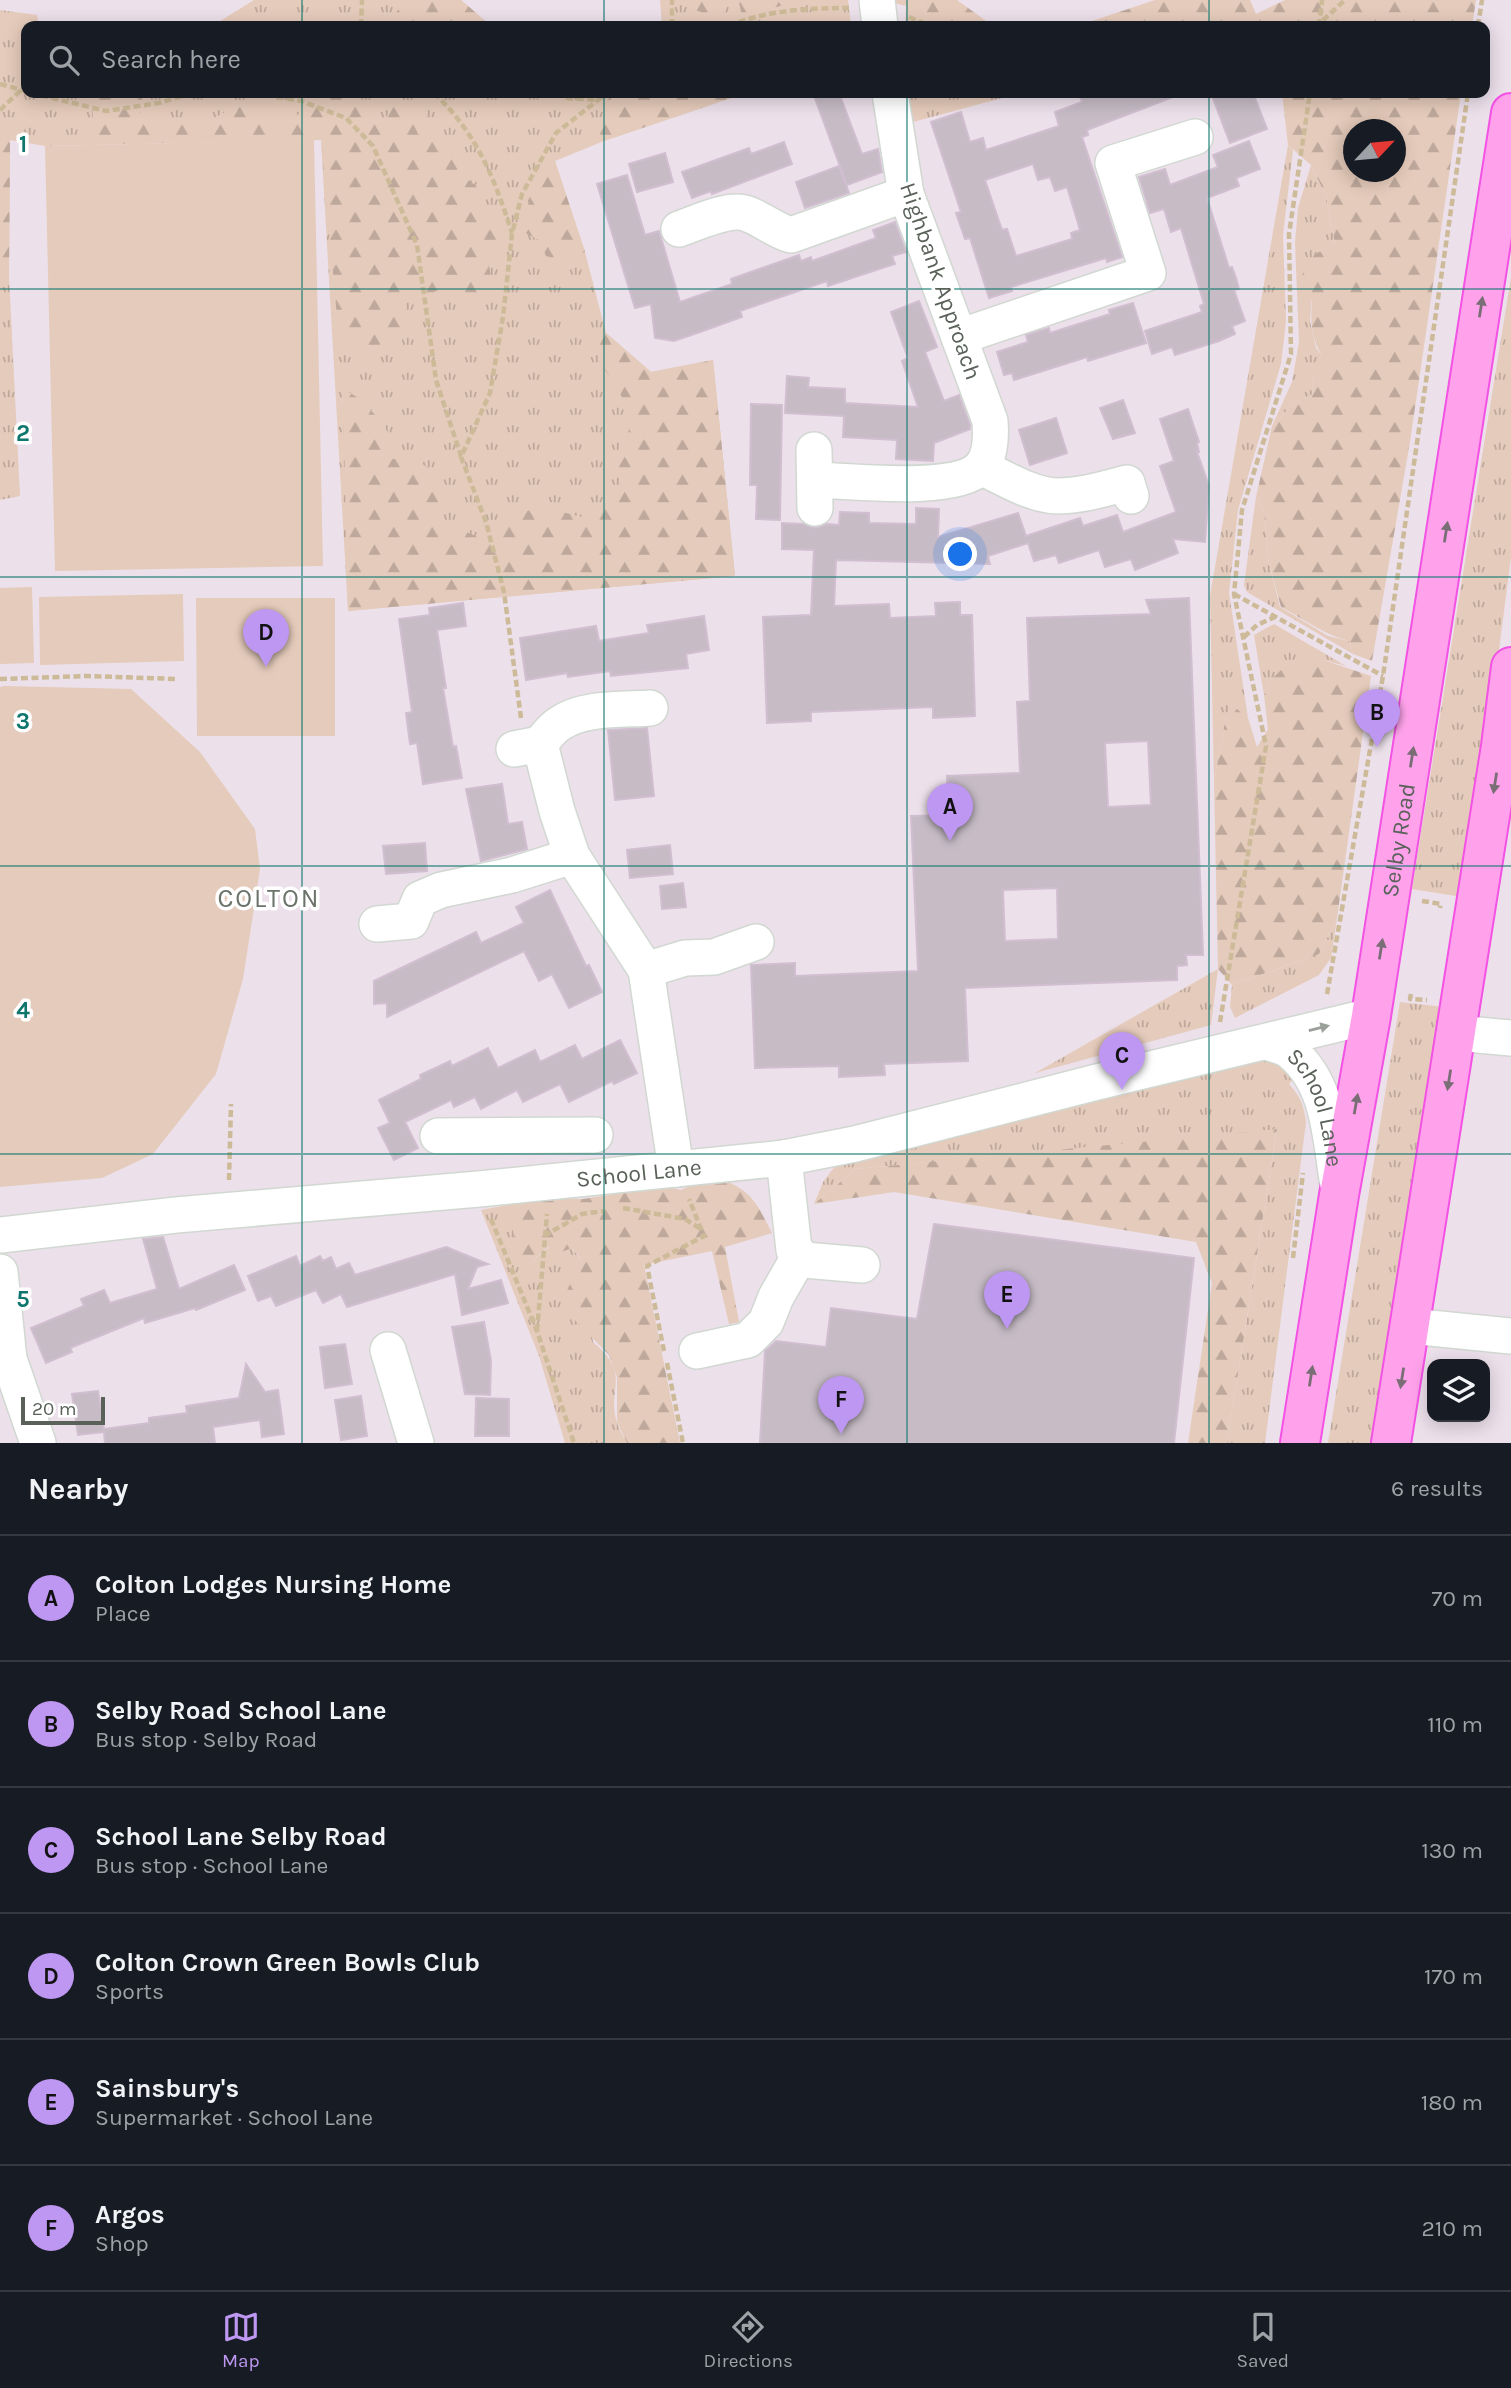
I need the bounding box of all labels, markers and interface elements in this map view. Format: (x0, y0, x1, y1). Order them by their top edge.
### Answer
search box (21, 21, 1490, 98)
icon: search (45, 41, 83, 79)
text: Search here (101, 44, 241, 75)
north arrow (1343, 119, 1406, 182)
text: 1 (19, 131, 27, 158)
street label: Highbank Approach (894, 179, 987, 383)
one-way arrow (1476, 296, 1487, 318)
text: 2 (16, 420, 30, 447)
one-way arrow (1441, 521, 1452, 543)
your location (943, 537, 977, 571)
pin: D (243, 609, 289, 667)
pin: B (1354, 689, 1400, 747)
text: 3 (16, 708, 30, 735)
one-way arrow (1407, 746, 1418, 768)
one-way arrow (1490, 772, 1501, 794)
street label: Selby Road (1377, 781, 1421, 899)
pin: A (927, 783, 973, 841)
district label: COLTON (217, 883, 321, 914)
one-way arrow (1376, 937, 1387, 959)
text: 4 (16, 997, 30, 1024)
one-way arrow (1308, 1022, 1330, 1033)
pin: C (1099, 1032, 1145, 1090)
street label: School Lane (1281, 1042, 1348, 1169)
one-way arrow (1443, 1069, 1454, 1091)
one-way arrow (1351, 1093, 1362, 1115)
street label: School Lane (575, 1153, 703, 1193)
pin: E (984, 1271, 1030, 1329)
text: 5 (16, 1286, 30, 1313)
map controls (1427, 1359, 1490, 1422)
button: layers (1427, 1359, 1490, 1422)
one-way arrow (1306, 1364, 1317, 1386)
one-way arrow (1396, 1367, 1407, 1389)
pin: F (818, 1376, 864, 1434)
scale bar (21, 1394, 105, 1426)
text: 20 m (32, 1398, 77, 1420)
text: Nearby (28, 1471, 128, 1507)
text: 6 results (1391, 1475, 1483, 1502)
text: Colton Lodges Nursing Home (95, 1569, 451, 1600)
text: A (44, 1585, 58, 1612)
text: 70 m (1432, 1585, 1483, 1612)
text: Place (95, 1600, 151, 1627)
text: Selby Road School Lane (95, 1695, 387, 1726)
text: B (44, 1711, 58, 1738)
text: 110 m (1427, 1711, 1483, 1738)
text: Bus stop · Selby Road (95, 1726, 317, 1753)
text: School Lane Selby Road (95, 1821, 387, 1852)
text: C (44, 1837, 58, 1864)
text: 130 m (1421, 1837, 1483, 1864)
text: Bus stop · School Lane (95, 1852, 328, 1879)
text: Colton Crown Green Bowls Club (95, 1947, 480, 1978)
text: D (43, 1963, 59, 1990)
text: 170 m (1424, 1963, 1483, 1990)
text: Sports (95, 1978, 164, 2005)
text: Sainsbury's (95, 2073, 239, 2104)
text: E (44, 2089, 58, 2116)
text: 180 m (1421, 2089, 1483, 2116)
text: Supermarket · School Lane (95, 2104, 373, 2131)
text: Argos (95, 2199, 165, 2230)
text: F (45, 2215, 57, 2242)
text: 210 m (1421, 2215, 1483, 2242)
text: Shop (95, 2230, 149, 2257)
tab: Map (222, 2308, 260, 2372)
tab: Directions (704, 2308, 793, 2372)
tab: Saved (1237, 2308, 1289, 2372)

